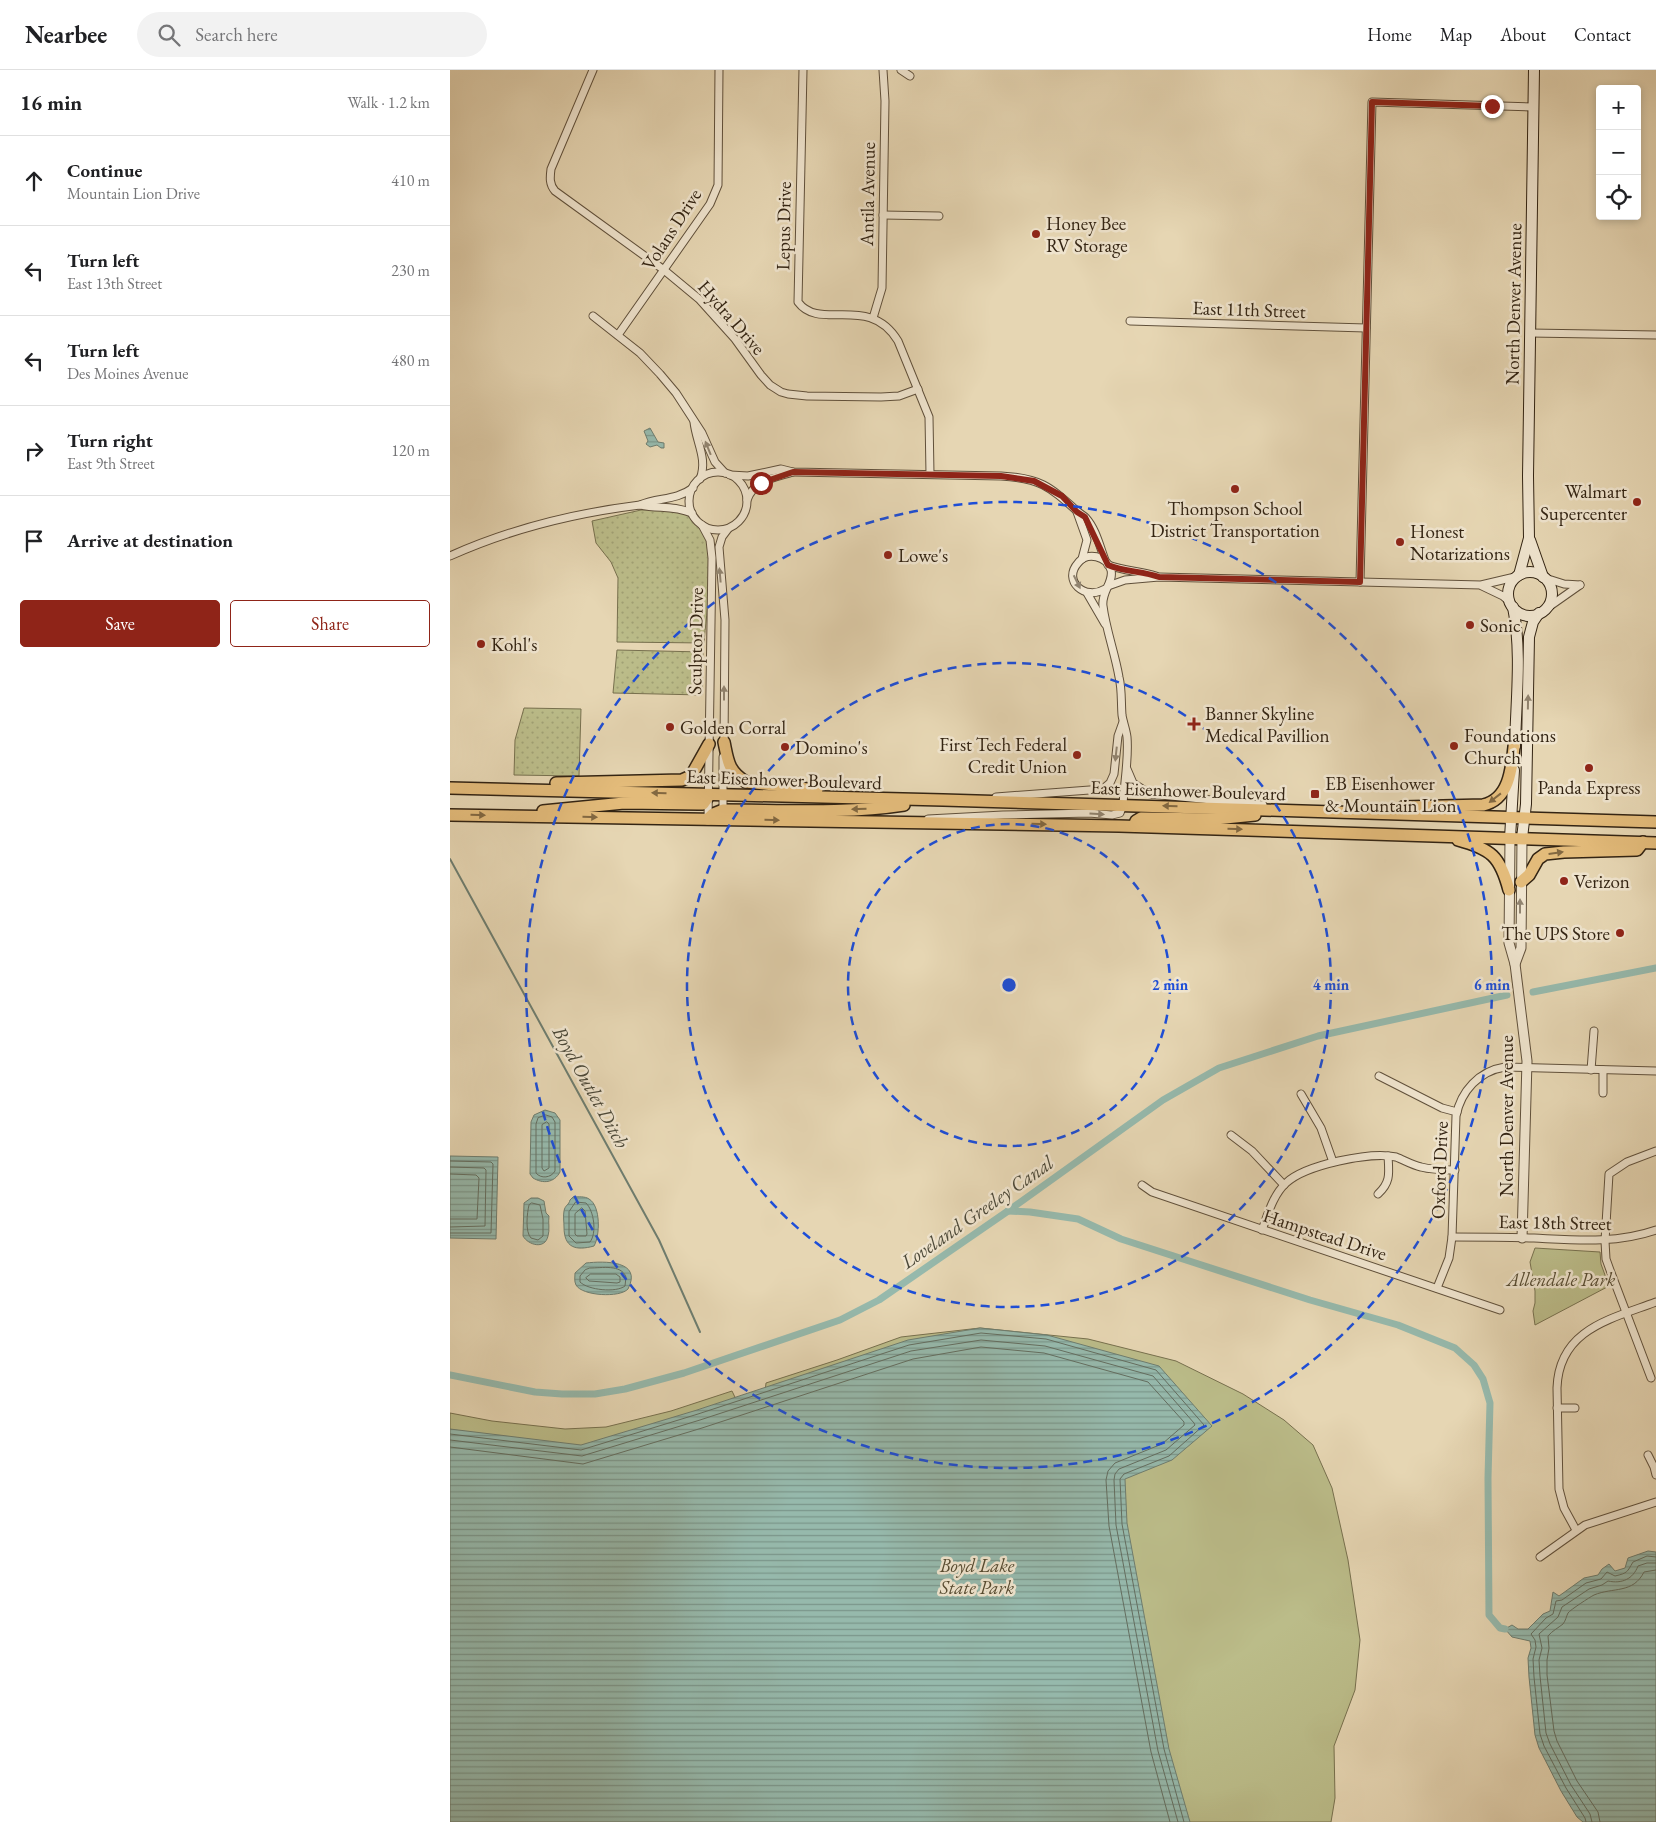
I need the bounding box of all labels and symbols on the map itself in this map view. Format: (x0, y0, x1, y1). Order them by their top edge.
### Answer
route end (1481, 95, 1504, 118)
street label: Antila Avenue (854, 142, 881, 247)
street label: Lepus Drive (770, 181, 797, 271)
street label: Volans Drive (636, 184, 707, 275)
place label: Honey Bee RV Storage (1046, 211, 1128, 258)
street label: North Denver Avenue (1500, 223, 1527, 385)
marker: Honey Bee RV Storage (1030, 228, 1042, 240)
street label: Hydra Drive (692, 275, 771, 360)
street label: East 11th Street (1192, 295, 1306, 324)
one-way arrow (704, 441, 712, 455)
route start (750, 472, 773, 495)
place label: Walmart Supercenter (1540, 479, 1628, 526)
marker: Thompson School District Transportation (1229, 483, 1241, 495)
place label: Thompson School District Transportation (1150, 496, 1320, 543)
marker: Walmart Supercenter (1631, 496, 1643, 508)
place label: Honest Notarizations (1410, 519, 1510, 566)
marker: Honest Notarizations (1394, 536, 1406, 548)
place label: Lowe's (898, 543, 948, 568)
marker: Lowe's (882, 549, 894, 561)
one-way arrow (716, 567, 724, 583)
one-way arrow (1073, 575, 1081, 590)
street label: Sculptor Drive (682, 587, 709, 695)
place label: Sonic (1480, 613, 1521, 638)
marker: Sonic (1464, 619, 1476, 631)
place label: Kohl's (491, 632, 537, 657)
marker: Kohl's (475, 638, 487, 650)
one-way arrow (720, 685, 728, 701)
one-way arrow (1524, 694, 1532, 710)
place label: Banner Skyline Medical Pavillion (1205, 701, 1330, 748)
place label: Golden Corral (680, 715, 787, 740)
marker: Banner Skyline Medical Pavillion (1187, 717, 1201, 731)
marker: Golden Corral (664, 721, 676, 733)
place label: Foundations Church (1464, 723, 1556, 770)
place label: First Tech Federal Credit Union (939, 732, 1067, 779)
place label: Domino's (795, 735, 868, 760)
marker: Foundations Church (1448, 740, 1460, 752)
marker: Domino's (779, 741, 791, 753)
one-way arrow (1112, 747, 1120, 763)
marker: First Tech Federal Credit Union (1071, 749, 1083, 761)
marker: Panda Express (1583, 762, 1595, 774)
street label: East Eisenhower Boulevard (686, 764, 883, 795)
place label: EB Eisenhower & Mountain Lion (1325, 771, 1457, 818)
street label: East Eisenhower Boulevard (1090, 775, 1287, 806)
place label: Panda Express (1538, 775, 1640, 800)
one-way arrow (651, 788, 667, 796)
marker: EB Eisenhower & Mountain Lion (1309, 788, 1321, 800)
one-way arrow (1489, 793, 1502, 804)
one-way arrow (1161, 802, 1177, 810)
one-way arrow (851, 805, 867, 813)
one-way arrow (1090, 810, 1106, 818)
one-way arrow (471, 811, 487, 819)
one-way arrow (583, 813, 599, 821)
one-way arrow (764, 816, 780, 824)
one-way arrow (1031, 821, 1047, 829)
one-way arrow (1227, 825, 1243, 833)
one-way arrow (1548, 849, 1564, 857)
place label: Verizon (1574, 869, 1630, 894)
marker: Verizon (1558, 875, 1570, 887)
one-way arrow (1516, 898, 1524, 914)
place label: The UPS Store (1501, 921, 1610, 946)
marker: The UPS Store (1614, 927, 1626, 939)
text: 2 min (1152, 975, 1189, 994)
text: 4 min (1313, 975, 1350, 994)
text: 6 min (1474, 975, 1511, 994)
centre of rings (1000, 976, 1018, 994)
water label: Boyd Outlet Ditch (546, 1020, 635, 1153)
street label: North Denver Avenue (1494, 1035, 1519, 1197)
street label: Oxford Drive (1425, 1121, 1454, 1219)
water label: Loveland Greeley Canal (895, 1149, 1059, 1275)
street label: Hampstead Drive (1260, 1203, 1390, 1266)
street label: East 18th Street (1498, 1209, 1612, 1236)
park label: Allendale Park (1505, 1267, 1616, 1292)
park label: Boyd Lake State Park (939, 1553, 1015, 1600)

